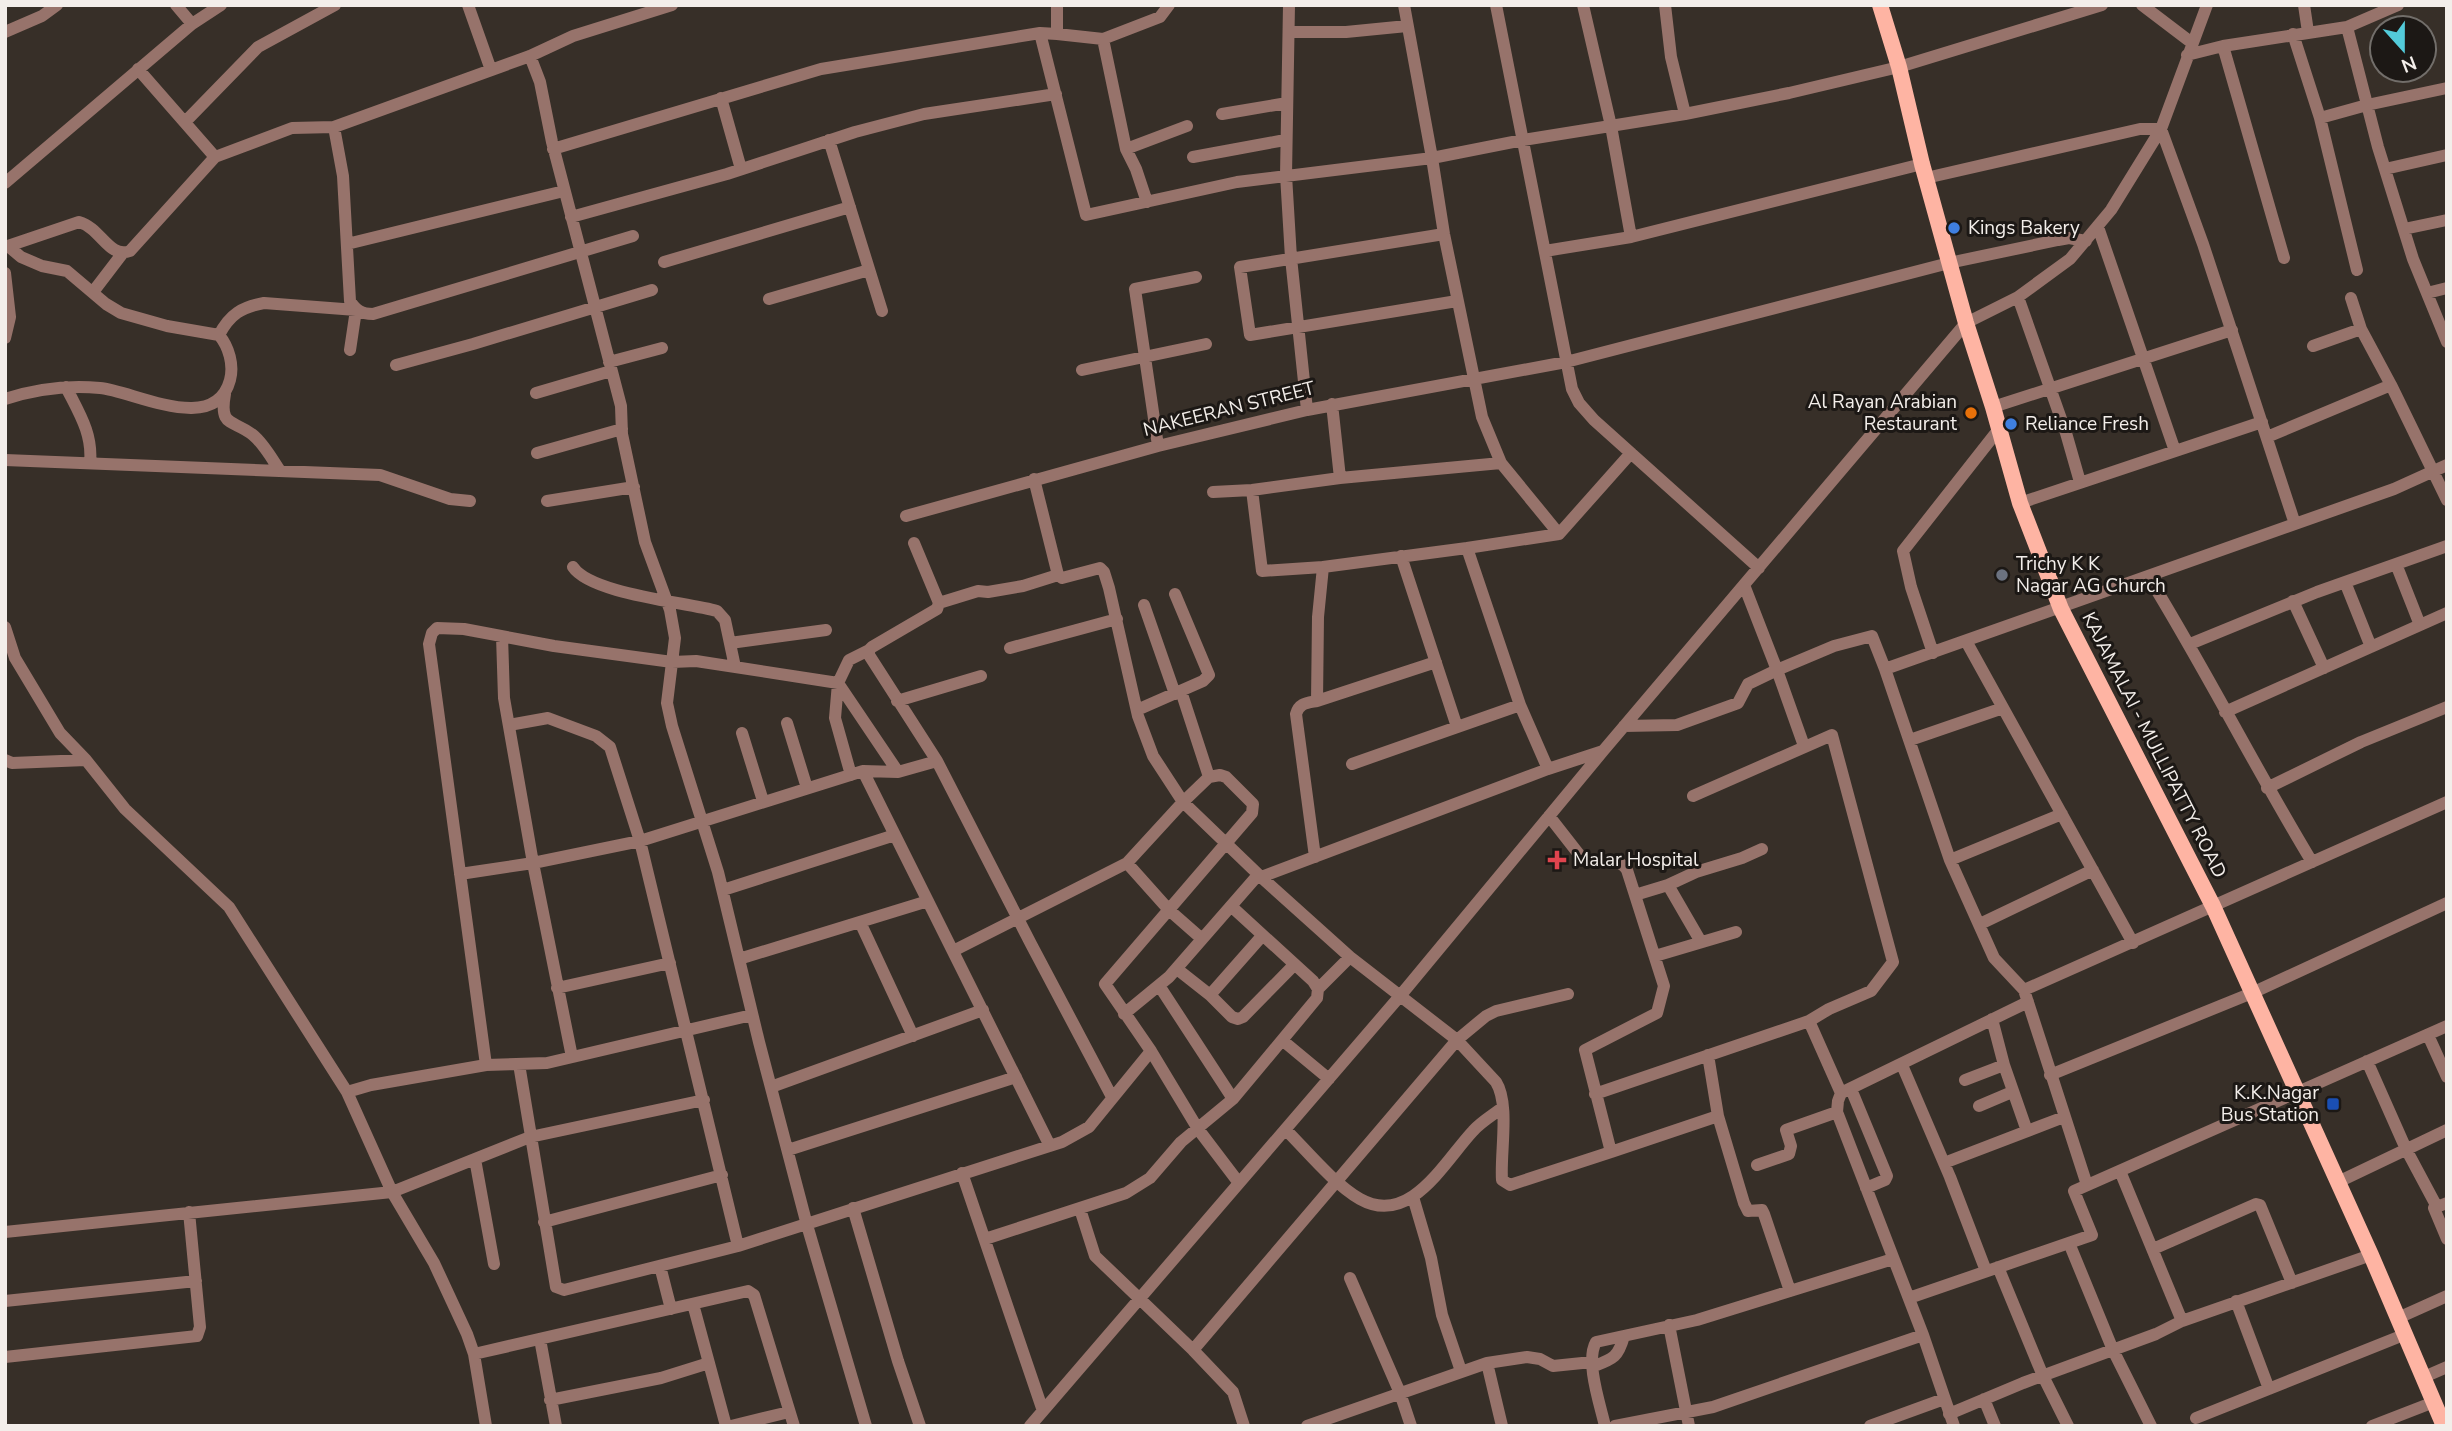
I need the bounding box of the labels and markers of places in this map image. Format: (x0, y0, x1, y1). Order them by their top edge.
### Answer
place label: Kings Bakery (1968, 215, 2080, 241)
marker: Kings Bakery (1946, 220, 1962, 236)
place label: Al Rayan Arabian Restaurant (1808, 389, 1957, 437)
marker: Al Rayan Arabian Restaurant (1963, 405, 1979, 421)
place label: Reliance Fresh (2025, 411, 2149, 437)
marker: Reliance Fresh (2003, 416, 2019, 432)
place label: Trichy K K Nagar AG Church (2016, 551, 2166, 599)
marker: Trichy K K Nagar AG Church (1994, 567, 2010, 583)
place label: Malar Hospital (1573, 847, 1699, 873)
marker: Malar Hospital (1547, 850, 1567, 870)
place label: K.K.Nagar Bus Station (2221, 1080, 2319, 1128)
marker: K.K.Nagar Bus Station (2325, 1096, 2341, 1112)

